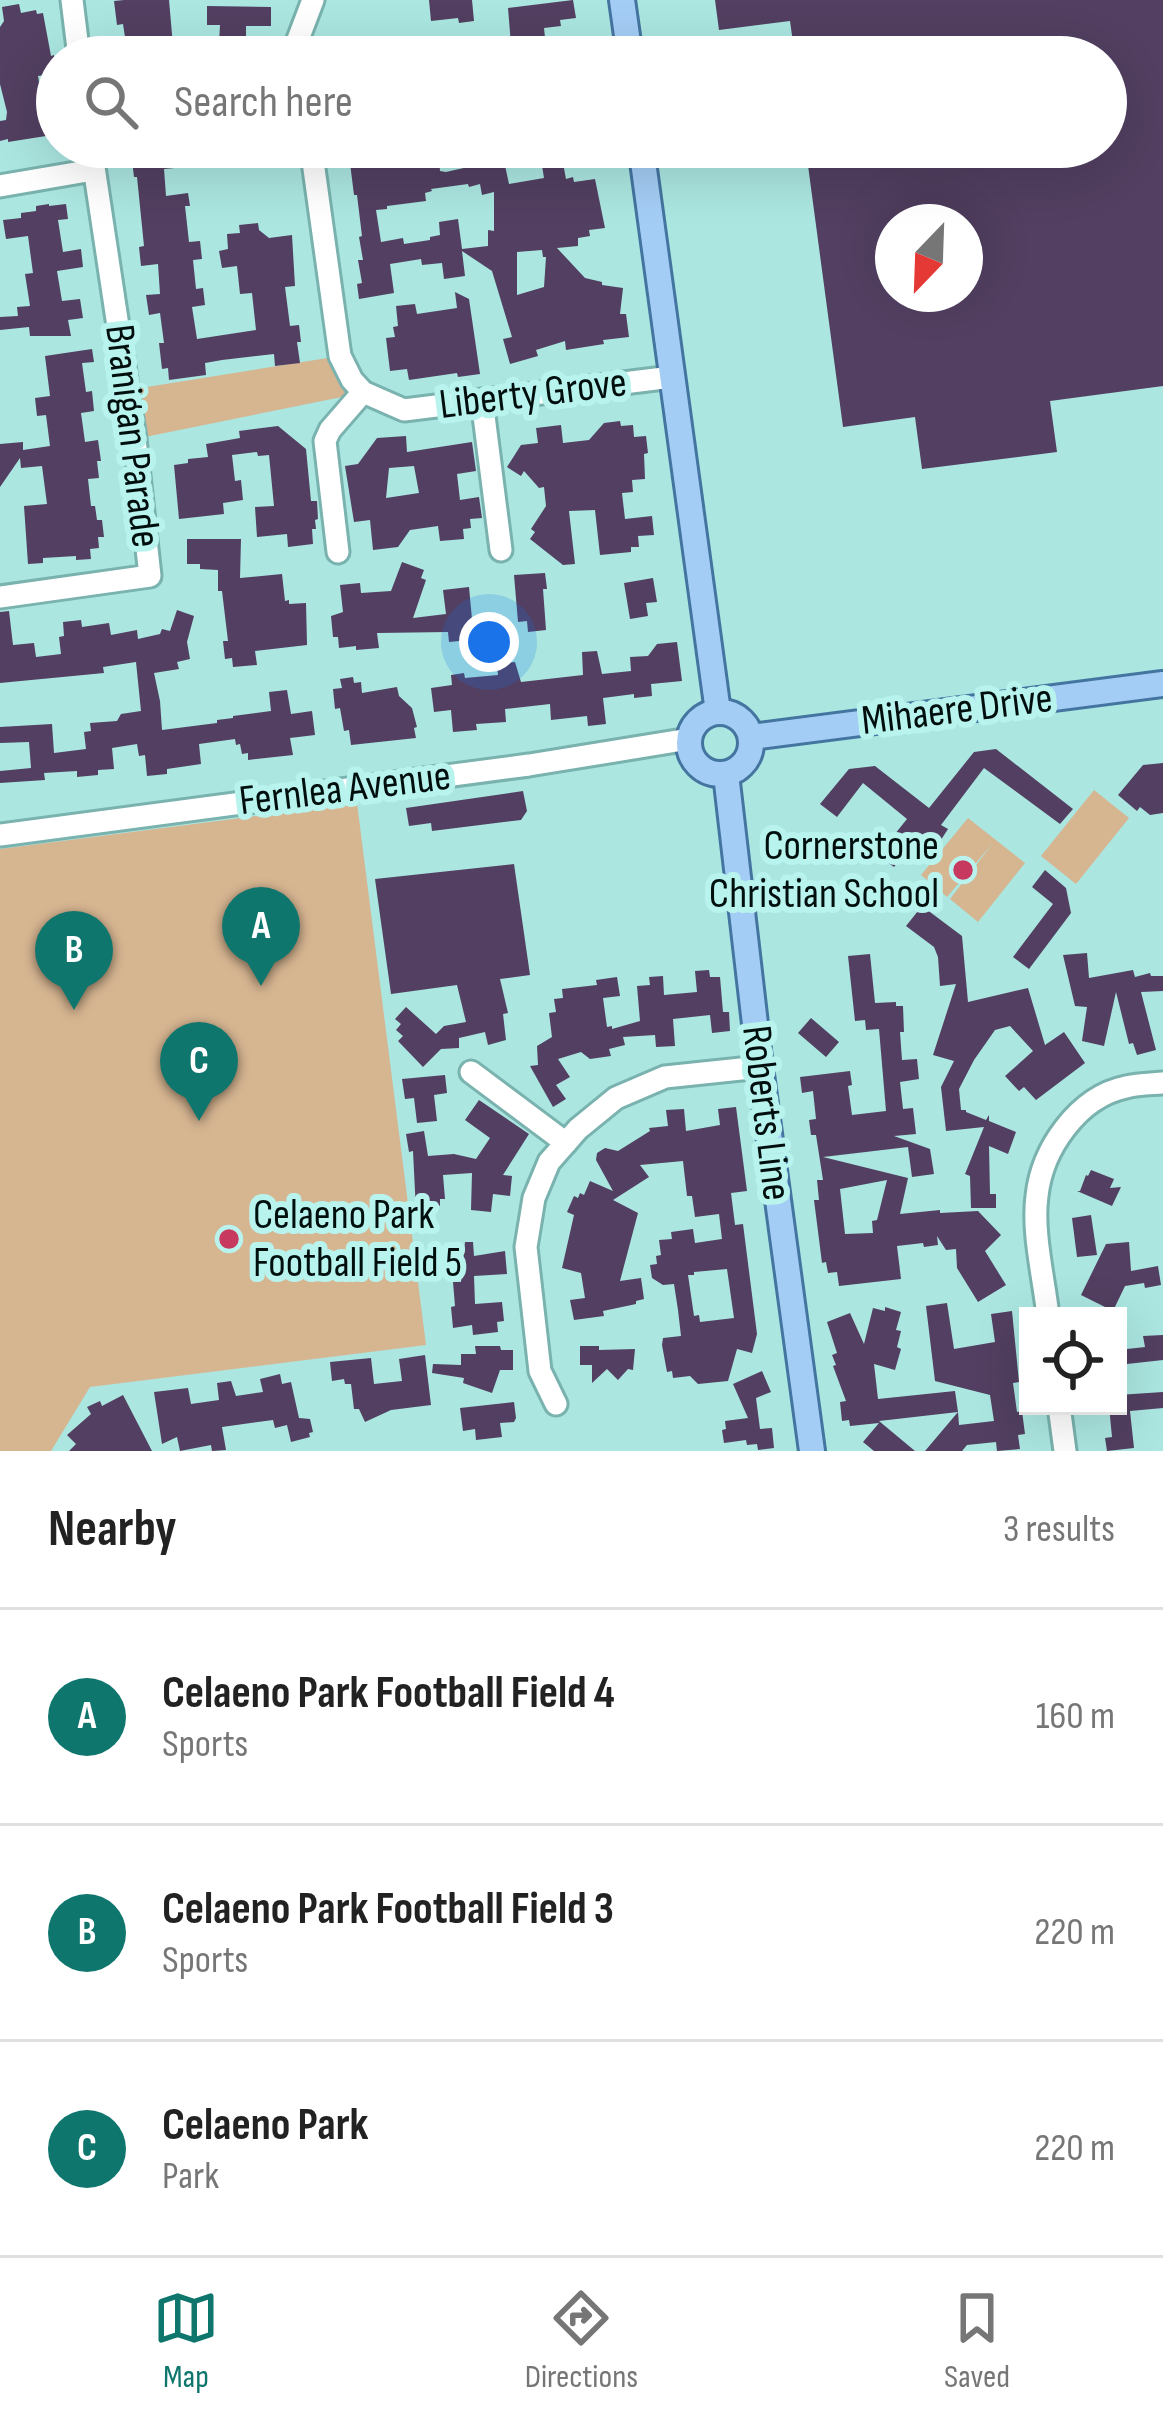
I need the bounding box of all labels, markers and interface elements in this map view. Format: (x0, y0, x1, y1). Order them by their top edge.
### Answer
search box (36, 36, 1127, 168)
icon: search (78, 69, 144, 135)
text: Search here (174, 75, 353, 130)
north arrow (875, 204, 983, 312)
street label: Branigan Parade (93, 322, 171, 550)
street label: Liberty Grove (436, 357, 630, 431)
your location (459, 612, 519, 672)
street label: Mihaere Drive (859, 673, 1055, 747)
street label: Fernlea Avenue (236, 751, 454, 827)
place label: Cornerstone Christian School (709, 821, 939, 920)
marker: Cornerstone Christian School (950, 857, 976, 883)
pin: A (222, 887, 300, 986)
pin: B (35, 911, 113, 1010)
pin: C (160, 1022, 238, 1121)
street label: Roberts Line (730, 1023, 802, 1203)
place label: Celaeno Park Football Field 5 (253, 1190, 462, 1289)
marker: Celaeno Park Football Field 5 (216, 1226, 242, 1252)
map controls (1019, 1307, 1127, 1415)
button: locate (1019, 1307, 1127, 1415)
text: Nearby (48, 1499, 177, 1560)
text: 3 results (1003, 1506, 1115, 1553)
text: Celaeno Park Football Field 4 (162, 1666, 615, 1721)
text: A (78, 1693, 96, 1740)
text: 160 m (1036, 1693, 1115, 1740)
text: Sports (162, 1721, 248, 1768)
text: Celaeno Park Football Field 3 (162, 1882, 614, 1937)
text: B (78, 1909, 96, 1956)
text: 220 m (1034, 1909, 1115, 1956)
text: Sports (162, 1937, 248, 1984)
text: Celaeno Park (162, 2098, 369, 2153)
text: C (77, 2125, 97, 2172)
text: 220 m (1034, 2125, 1115, 2172)
text: Park (162, 2153, 219, 2200)
tab: Map (153, 2285, 219, 2397)
tab: Directions (525, 2285, 638, 2397)
tab: Saved (944, 2285, 1010, 2397)

